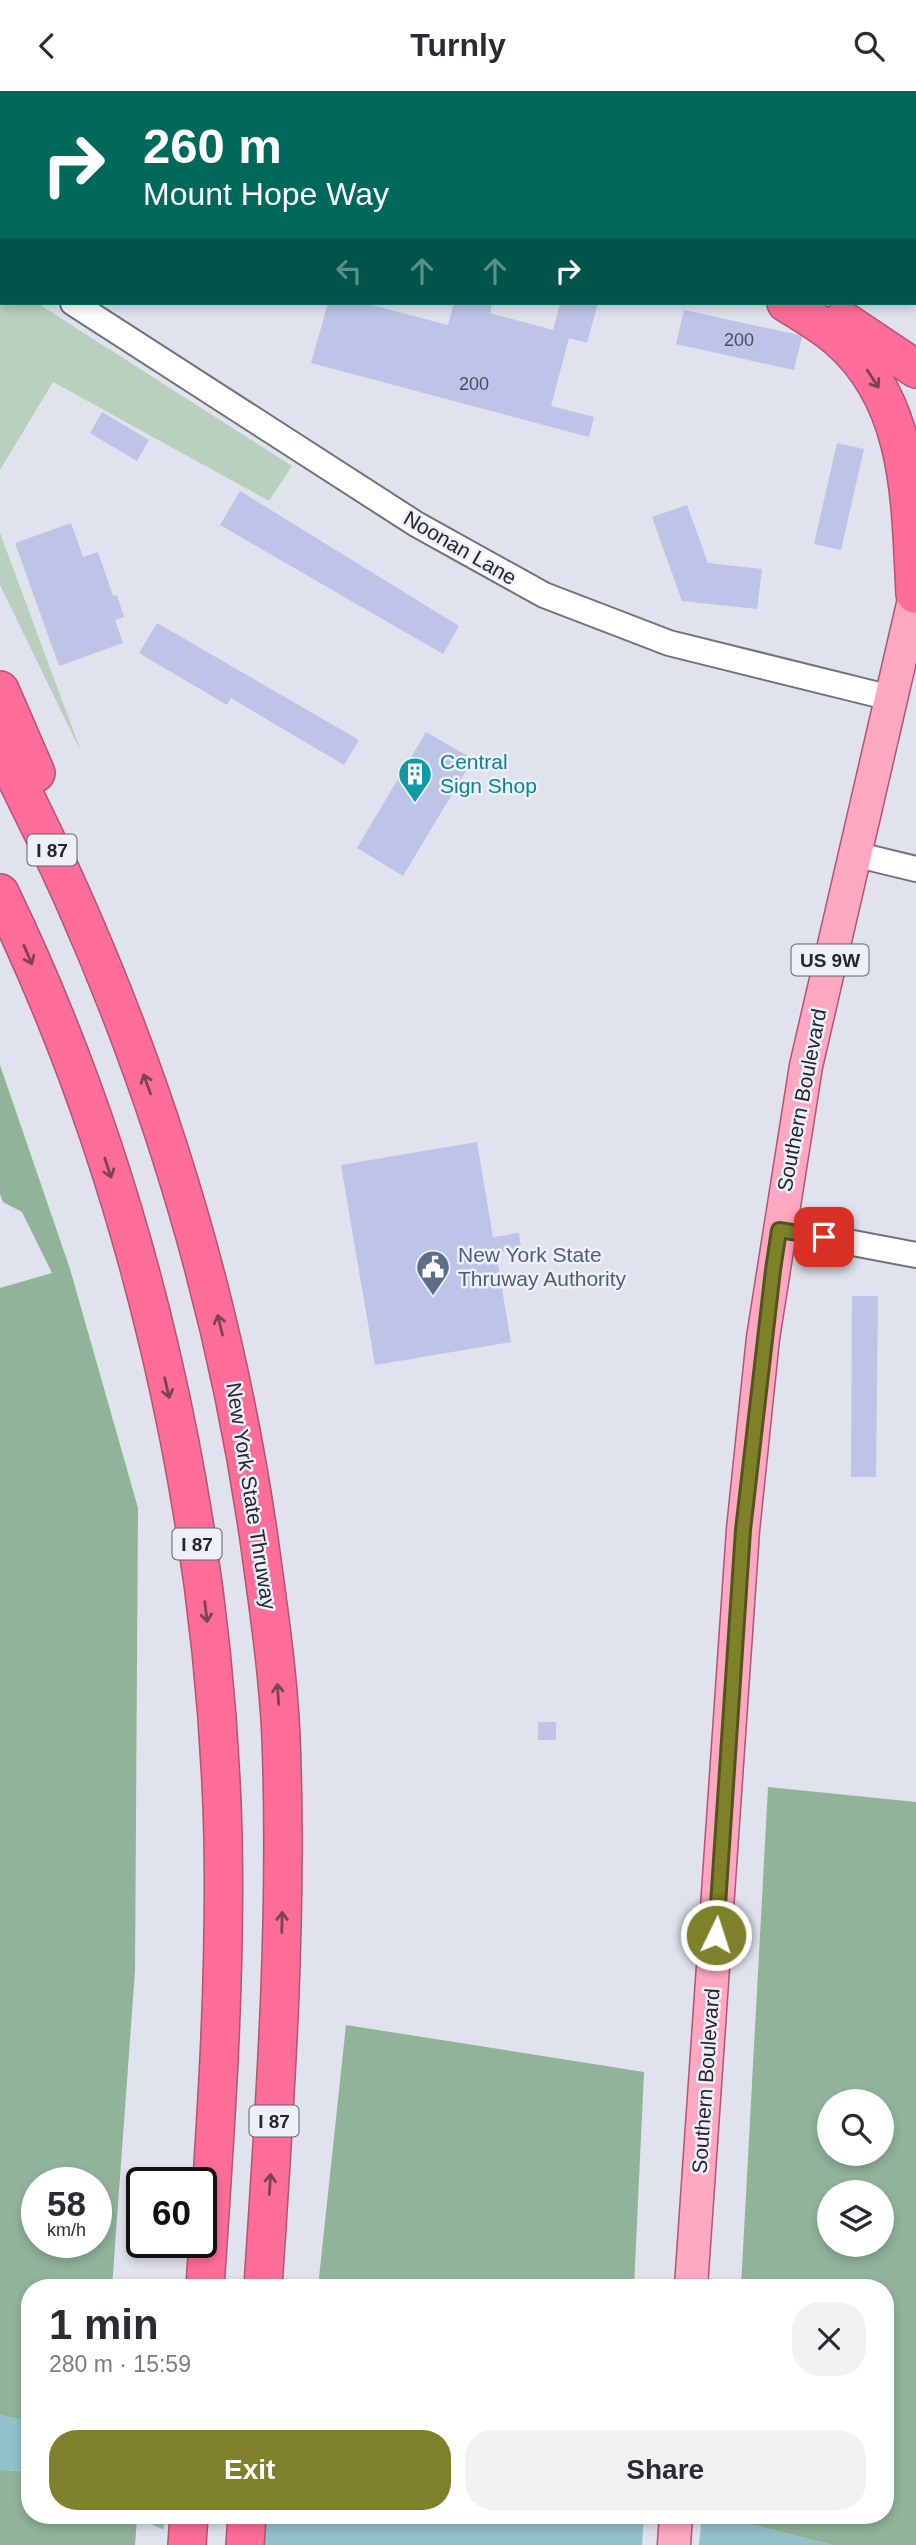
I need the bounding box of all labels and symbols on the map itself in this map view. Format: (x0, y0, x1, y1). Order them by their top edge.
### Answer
house number: 200 (724, 330, 754, 350)
one-way arrow (866, 369, 881, 388)
house number: 200 (459, 374, 489, 394)
street label: Noonan Lane (400, 506, 521, 589)
place label: Central Sign Shop (440, 750, 537, 797)
building icon: Central Sign Shop (396, 755, 434, 804)
road number: I 87 (28, 835, 76, 865)
one-way arrow (22, 944, 35, 965)
road number: US 9W (792, 945, 868, 975)
street label: Southern Boulevard (773, 1007, 831, 1193)
one-way arrow (140, 1073, 152, 1095)
one-way arrow (102, 1157, 115, 1179)
pin (794, 1207, 854, 1267)
place label: New York State Thruway Authority (458, 1243, 627, 1290)
public building icon: New York State Thruway Authority (414, 1248, 452, 1297)
one-way arrow (213, 1314, 226, 1336)
one-way arrow (161, 1376, 175, 1399)
street label: New York State Thruway (222, 1381, 281, 1612)
road number: I 87 (172, 1529, 222, 1560)
one-way arrow (199, 1600, 212, 1623)
one-way arrow (271, 1683, 284, 1706)
position arrow (679, 1898, 753, 1972)
one-way arrow (276, 1910, 289, 1933)
street label: Southern Boulevard (688, 1988, 723, 2174)
road number: I 87 (250, 2105, 298, 2137)
speed limit sign: 60 (126, 2167, 217, 2258)
one-way arrow (263, 2173, 276, 2196)

